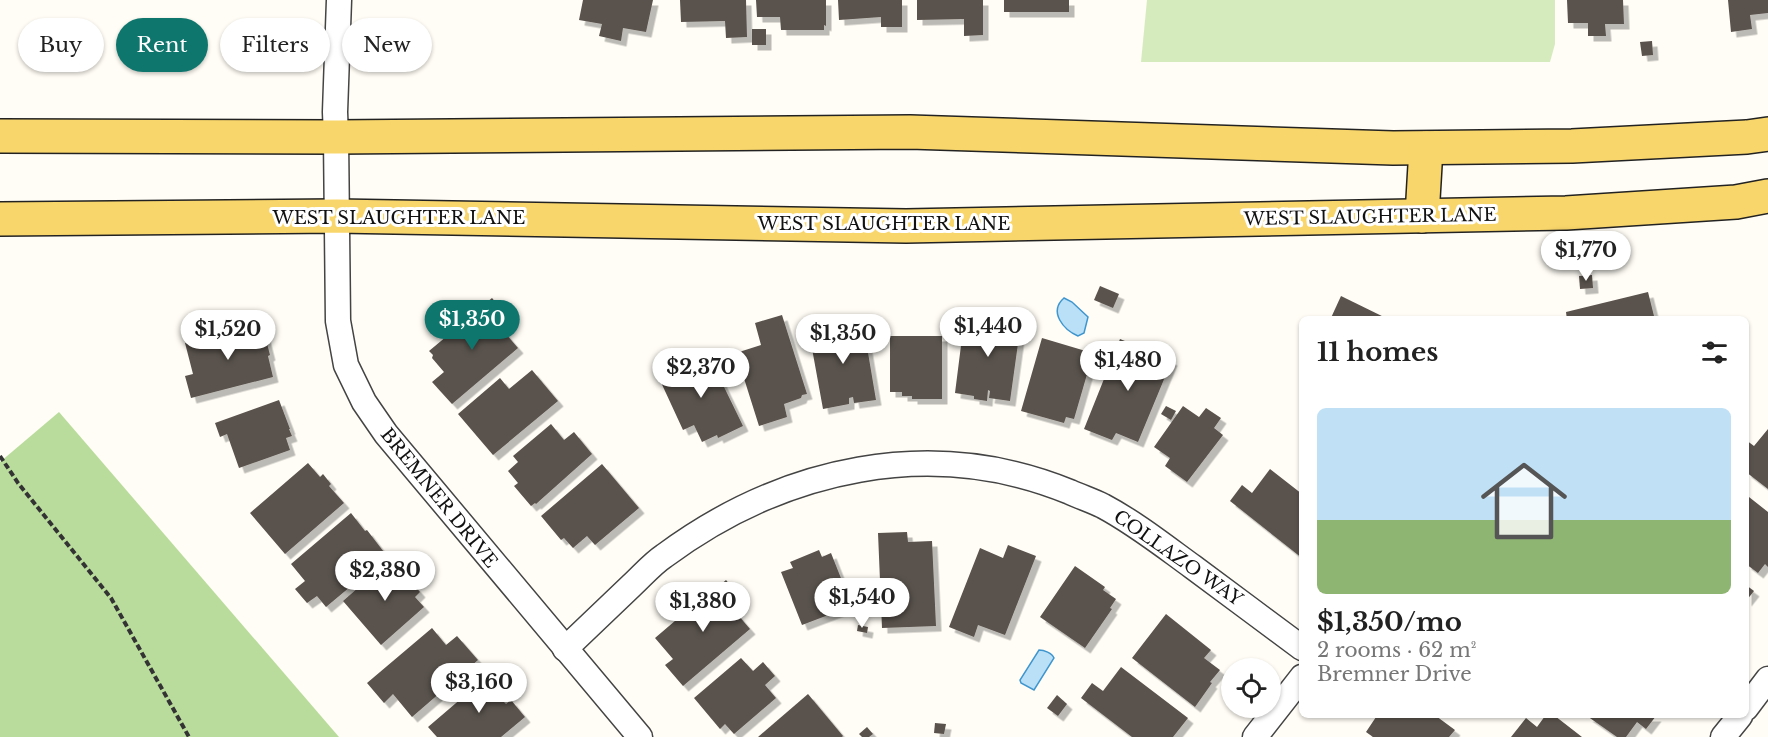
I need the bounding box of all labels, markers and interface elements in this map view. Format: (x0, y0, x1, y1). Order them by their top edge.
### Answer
chip: Buy (18, 18, 104, 72)
chip: Rent (116, 18, 208, 72)
chip: Filters (220, 18, 330, 72)
chip: New (342, 18, 432, 72)
street label: WEST SLAUGHTER LANE (1242, 204, 1497, 230)
street label: WEST SLAUGHTER LANE (272, 207, 525, 229)
street label: WEST SLAUGHTER LANE (757, 213, 1010, 235)
pin: $1,770 (1537, 231, 1635, 282)
text: $1,770 (1555, 238, 1617, 262)
pin: $1,350 (423, 300, 521, 351)
text: $1,350 (439, 307, 505, 331)
pin: $1,440 (939, 307, 1037, 358)
pin: $1,520 (179, 310, 277, 361)
pin: $1,350 (794, 314, 892, 365)
text: $1,440 (954, 314, 1022, 338)
text: $1,520 (195, 317, 261, 341)
text: $1,350 (810, 321, 876, 345)
text: 11 homes (1317, 336, 1438, 368)
icon: filters (1698, 336, 1731, 369)
pin: $1,480 (1079, 341, 1177, 392)
pin: $2,370 (652, 348, 750, 399)
text: $1,480 (1094, 348, 1162, 372)
text: $2,370 (666, 355, 736, 379)
street label: BREMNER DRIVE (376, 424, 502, 572)
icon: home (1470, 447, 1578, 555)
street label: COLLAZO WAY (1109, 505, 1247, 611)
pin: $2,380 (336, 551, 434, 602)
text: $2,380 (349, 558, 421, 582)
pin: $1,540 (813, 578, 911, 629)
pin: $1,380 (654, 582, 752, 633)
text: $1,540 (828, 585, 896, 609)
text: $1,380 (669, 589, 737, 613)
text: $1,350/mo (1317, 606, 1462, 638)
text: 2 rooms · 62 m² (1317, 638, 1476, 662)
map controls (1221, 658, 1281, 718)
button: locate (1221, 658, 1281, 718)
text: Bremner Drive (1317, 662, 1472, 686)
pin: $3,160 (430, 663, 528, 714)
text: $3,160 (445, 670, 513, 694)

